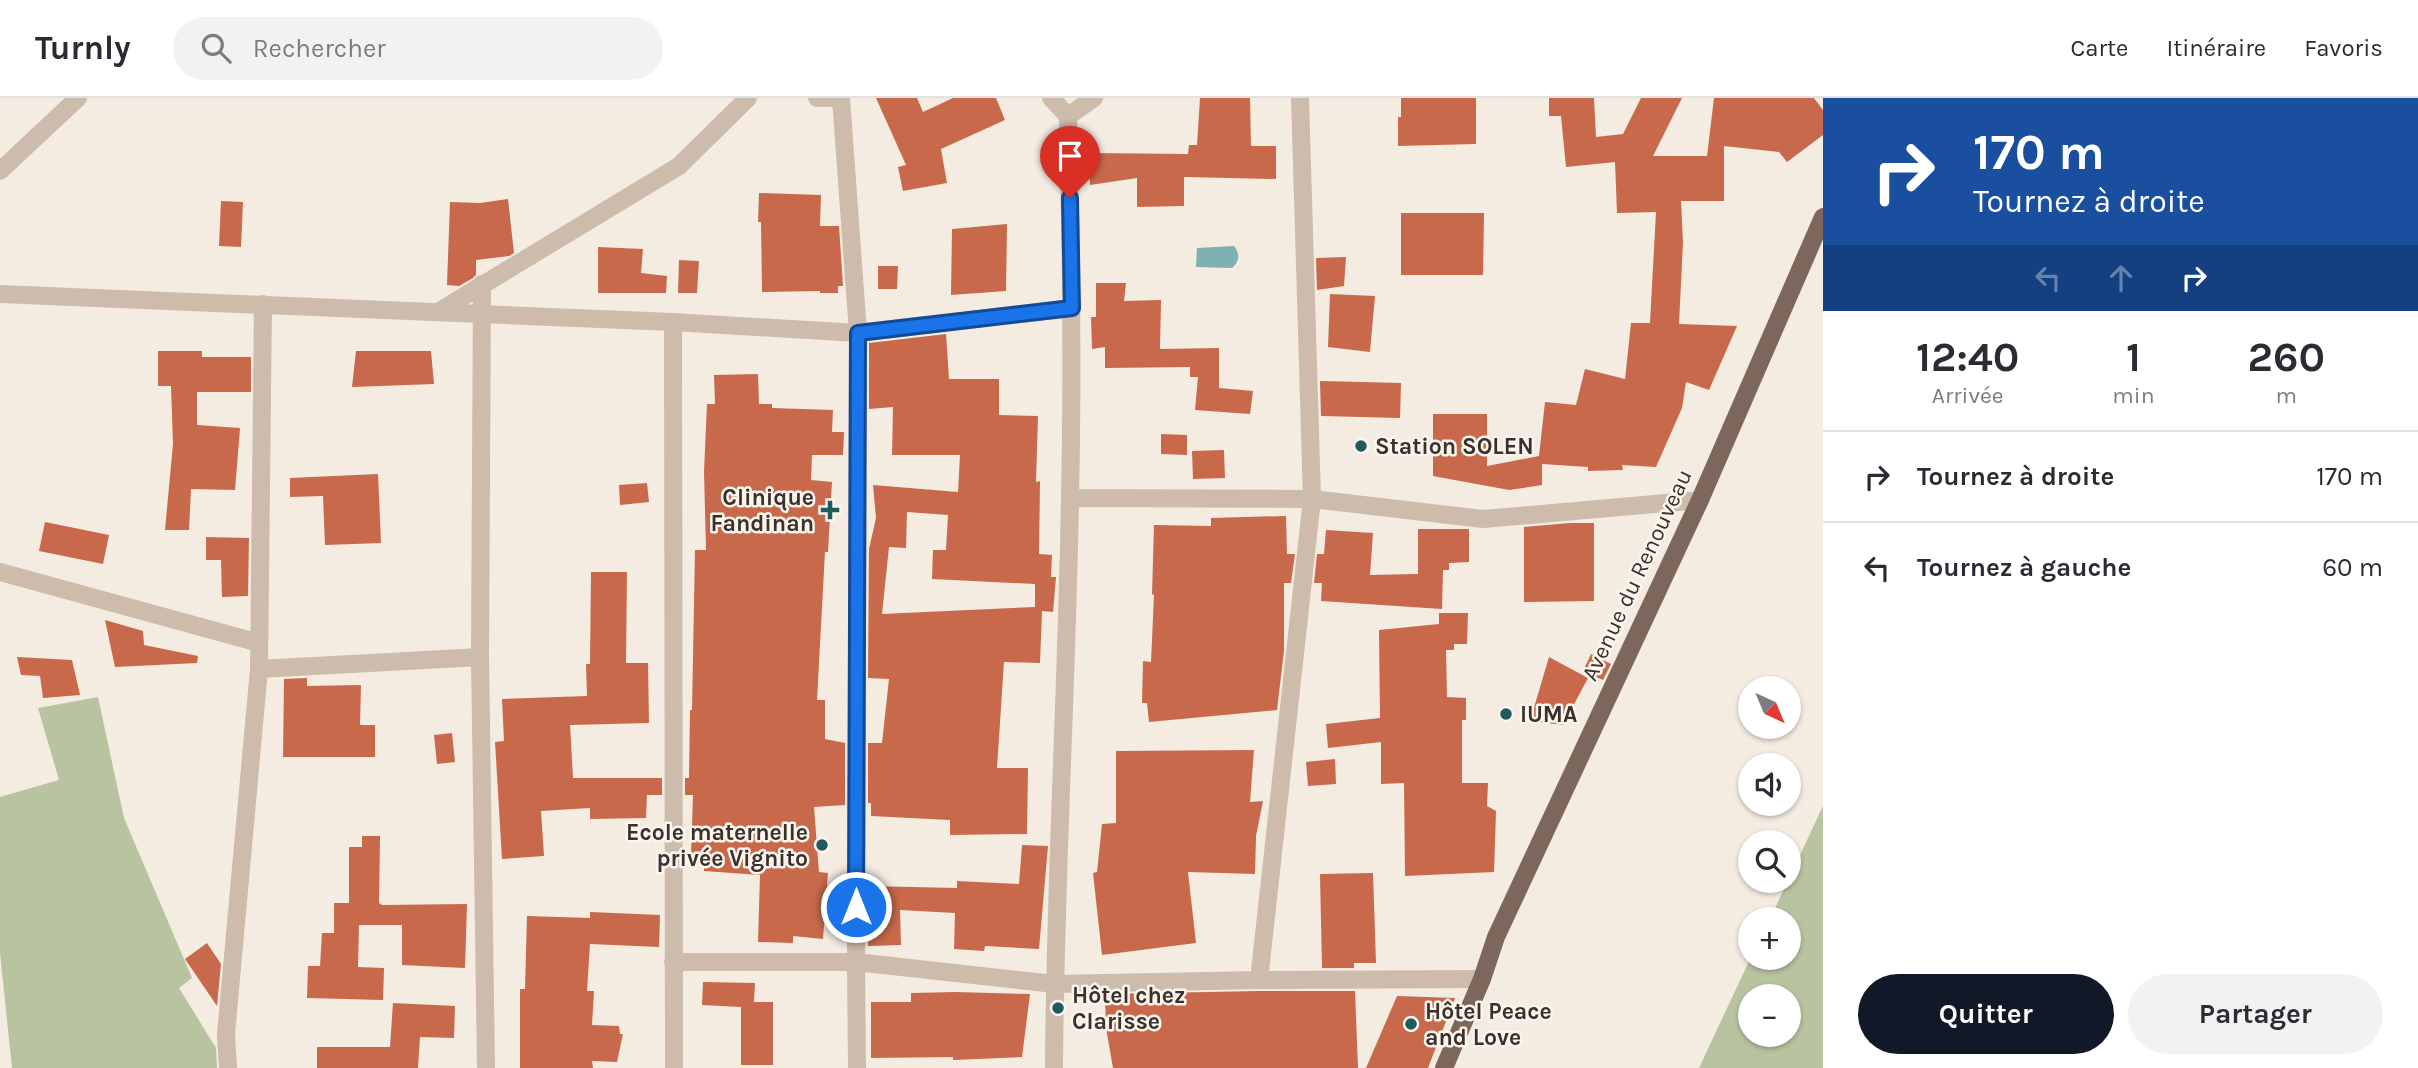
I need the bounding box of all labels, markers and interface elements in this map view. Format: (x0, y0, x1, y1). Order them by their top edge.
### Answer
search box (173, 17, 663, 80)
text: Turnly (35, 29, 131, 67)
icon: search (197, 29, 235, 67)
text: Rechercher (253, 33, 386, 64)
text: Carte (2070, 34, 2128, 62)
text: Itinéraire (2166, 34, 2266, 62)
text: Favoris (2304, 34, 2383, 62)
text: 170 m (1973, 124, 2105, 181)
pin (1040, 126, 1100, 198)
icon: right (1858, 126, 1949, 217)
icon: arrive (1051, 137, 1089, 175)
text: Tournez à droite (1973, 183, 2205, 220)
icon: left (2029, 259, 2067, 297)
icon: ahead (2102, 259, 2140, 297)
icon: right (2175, 259, 2213, 297)
text: 12:40 (1916, 332, 2019, 382)
text: 1 (2126, 332, 2141, 382)
text: 260 (2248, 332, 2325, 382)
text: Arrivée (1932, 382, 2004, 409)
text: min (2112, 382, 2155, 409)
text: m (2276, 382, 2297, 409)
place label: Station SOLEN (1375, 433, 1534, 460)
marker: Station SOLEN (1353, 438, 1369, 454)
icon: right (1858, 458, 1896, 496)
text: Tournez à droite (1917, 461, 2114, 492)
text: 170 m (2316, 461, 2383, 492)
street label: Avenue du Renouveau (1576, 465, 1698, 685)
place label: Clinique Fandinan (710, 484, 814, 537)
marker: Clinique Fandinan (820, 500, 840, 520)
icon: left (1858, 549, 1896, 587)
text: Tournez à gauche (1917, 552, 2131, 583)
text: 60 m (2322, 552, 2383, 583)
north arrow (1738, 676, 1801, 738)
map controls (1738, 676, 1801, 1047)
place label: IUMA (1520, 701, 1577, 728)
marker: IUMA (1498, 706, 1514, 722)
button: sound (1738, 753, 1801, 816)
place label: Ecole maternelle privée Vignito (626, 819, 808, 872)
button: search (1738, 830, 1801, 893)
marker: Ecole maternelle privée Vignito (814, 837, 830, 853)
position arrow (819, 870, 893, 944)
button: + (1738, 907, 1801, 970)
button: Quitter (1858, 974, 2114, 1054)
button: Partager (2128, 974, 2383, 1054)
place label: Hôtel chez Clarisse (1072, 982, 1185, 1035)
button: − (1738, 984, 1801, 1047)
place label: Hôtel Peace and Love (1425, 998, 1552, 1051)
marker: Hôtel chez Clarisse (1050, 1000, 1066, 1016)
marker: Hôtel Peace and Love (1403, 1016, 1419, 1032)

